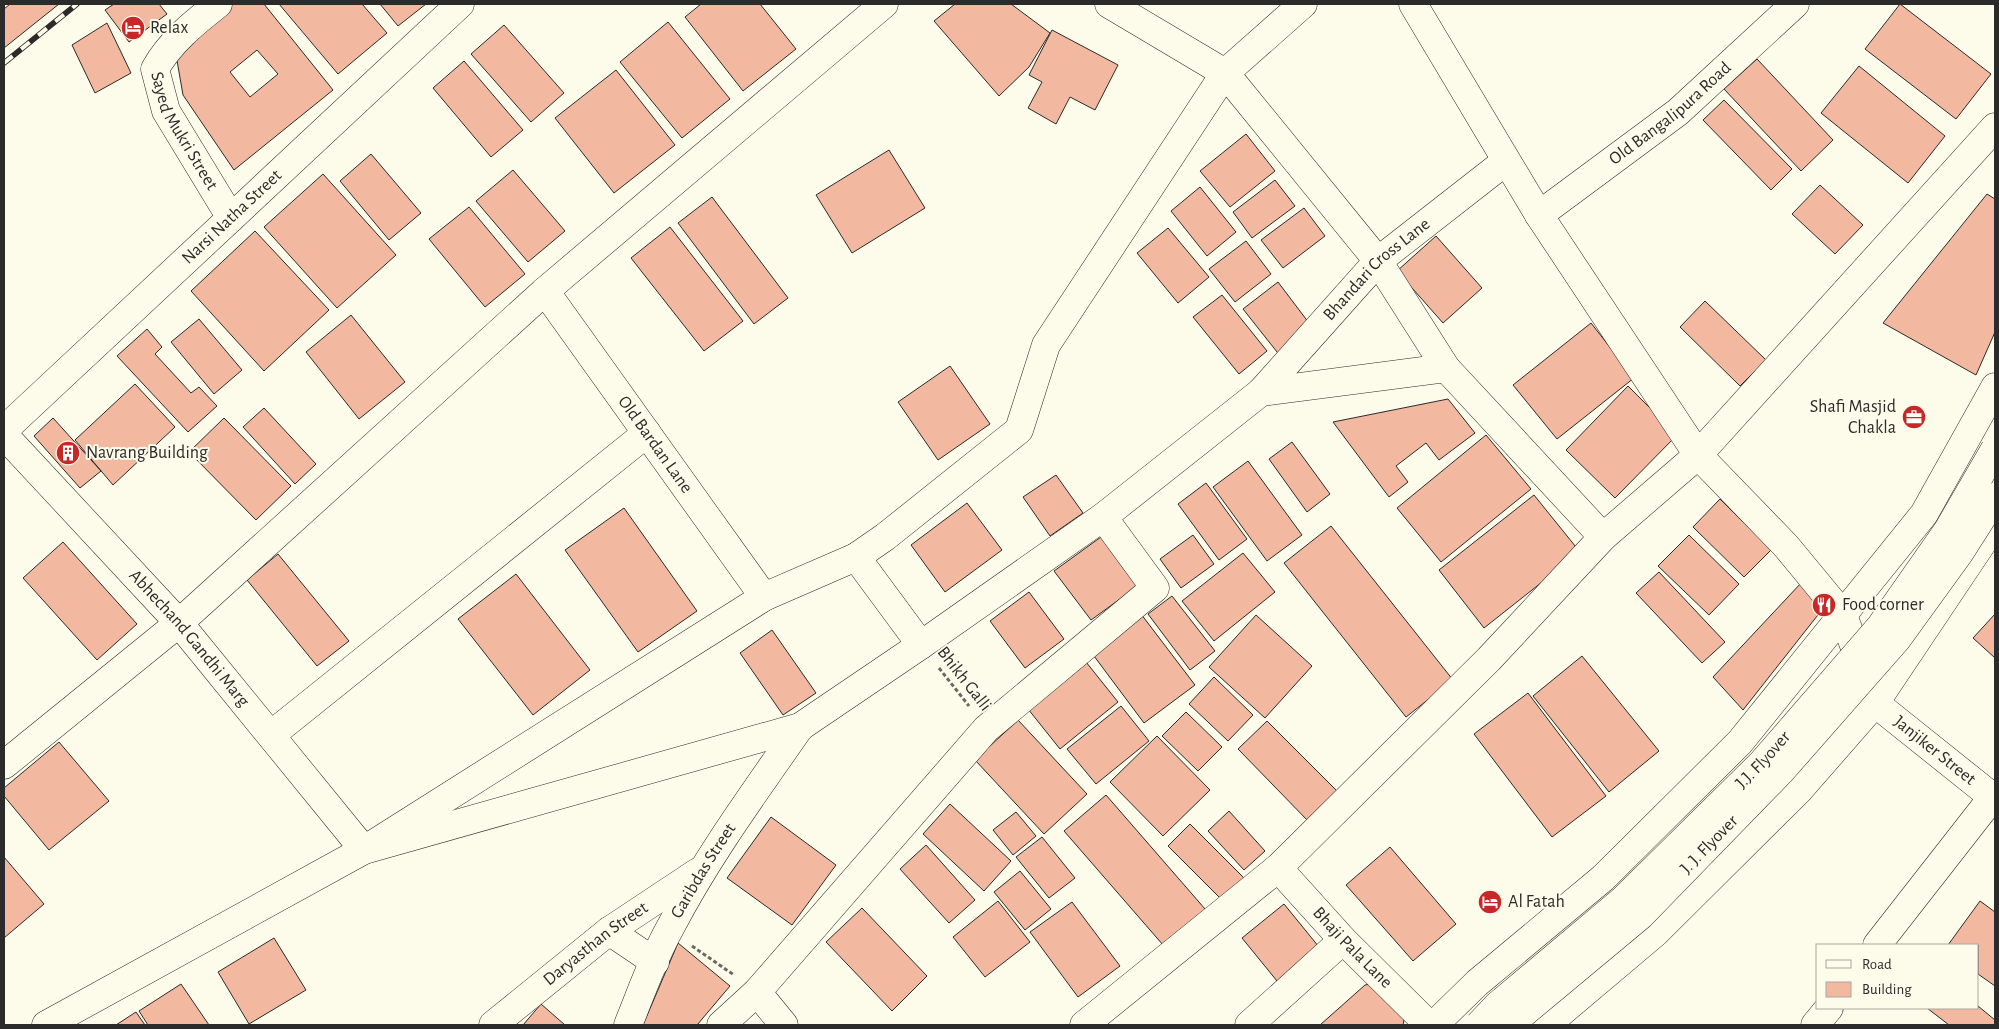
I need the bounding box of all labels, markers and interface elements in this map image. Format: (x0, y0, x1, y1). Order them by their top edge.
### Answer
hotel icon: Relax (120, 15, 146, 41)
place label: Relax (150, 19, 188, 37)
street label: Old Bangalipura Road (1606, 59, 1735, 169)
street label: Sayed Mukri Street (147, 70, 221, 194)
street label: Narsi Natha Street (179, 166, 285, 268)
street label: Bhandari Cross Lane (1320, 215, 1434, 324)
street label: Old Bardan Lane (614, 393, 696, 497)
place label: Shafi Masjid Chakla (1810, 398, 1896, 437)
office icon: Shafi Masjid Chakla (1901, 404, 1927, 430)
building icon: Navrang Building (55, 440, 81, 466)
place label: Navrang Building (86, 444, 208, 462)
street label: Abhechand Gandhi Marg (125, 566, 253, 710)
restaurant icon: Food corner (1811, 592, 1837, 618)
place label: Food corner (1842, 596, 1924, 614)
street label: Bhikh Galli (933, 643, 995, 715)
street label: Janjiker Street (1890, 713, 1979, 789)
street label: J.J. Flyover (1732, 728, 1794, 792)
street label: J. J. Flyover (1677, 812, 1742, 877)
street label: Garibdas Street (668, 820, 740, 921)
hotel icon: Al Fatah (1477, 889, 1503, 915)
place label: Al Fatah (1508, 893, 1565, 911)
street label: Daryasthan Street (540, 899, 652, 989)
street label: Bhaji Pala Lane (1309, 904, 1395, 992)
legend (1816, 944, 1979, 1009)
text: Road (1862, 957, 1892, 972)
text: Building (1862, 982, 1912, 997)

